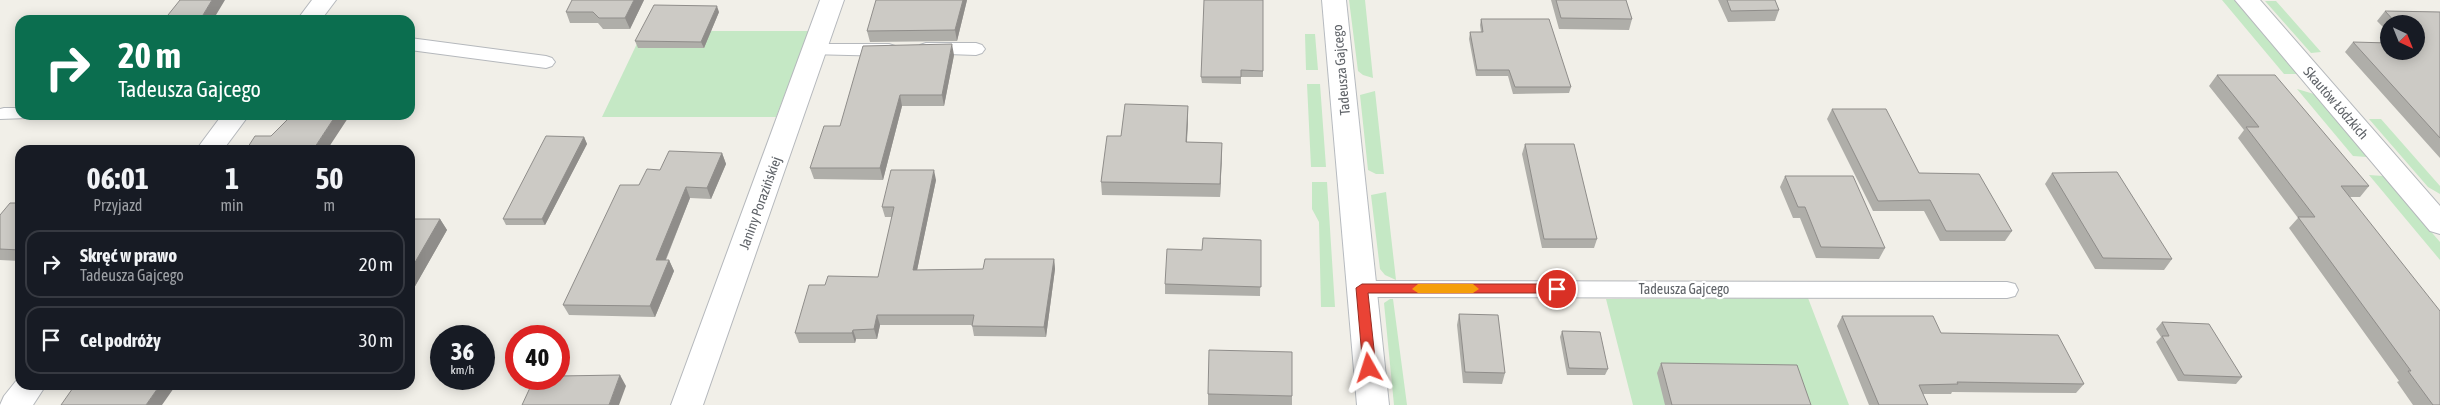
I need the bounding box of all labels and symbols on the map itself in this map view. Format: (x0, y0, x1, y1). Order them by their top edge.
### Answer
north arrow (2380, 15, 2425, 60)
street label: Tadeusza Gajcego (1329, 24, 1353, 116)
street label: Skautów Łódzkich (2300, 64, 2372, 142)
street label: Janiny Porazińskiej (736, 154, 784, 252)
pin (1536, 268, 1578, 310)
street label: Tadeusza Gajcego (1639, 281, 1729, 297)
speed limit sign: 40 (505, 325, 570, 390)
position arrow (1342, 341, 1394, 393)

